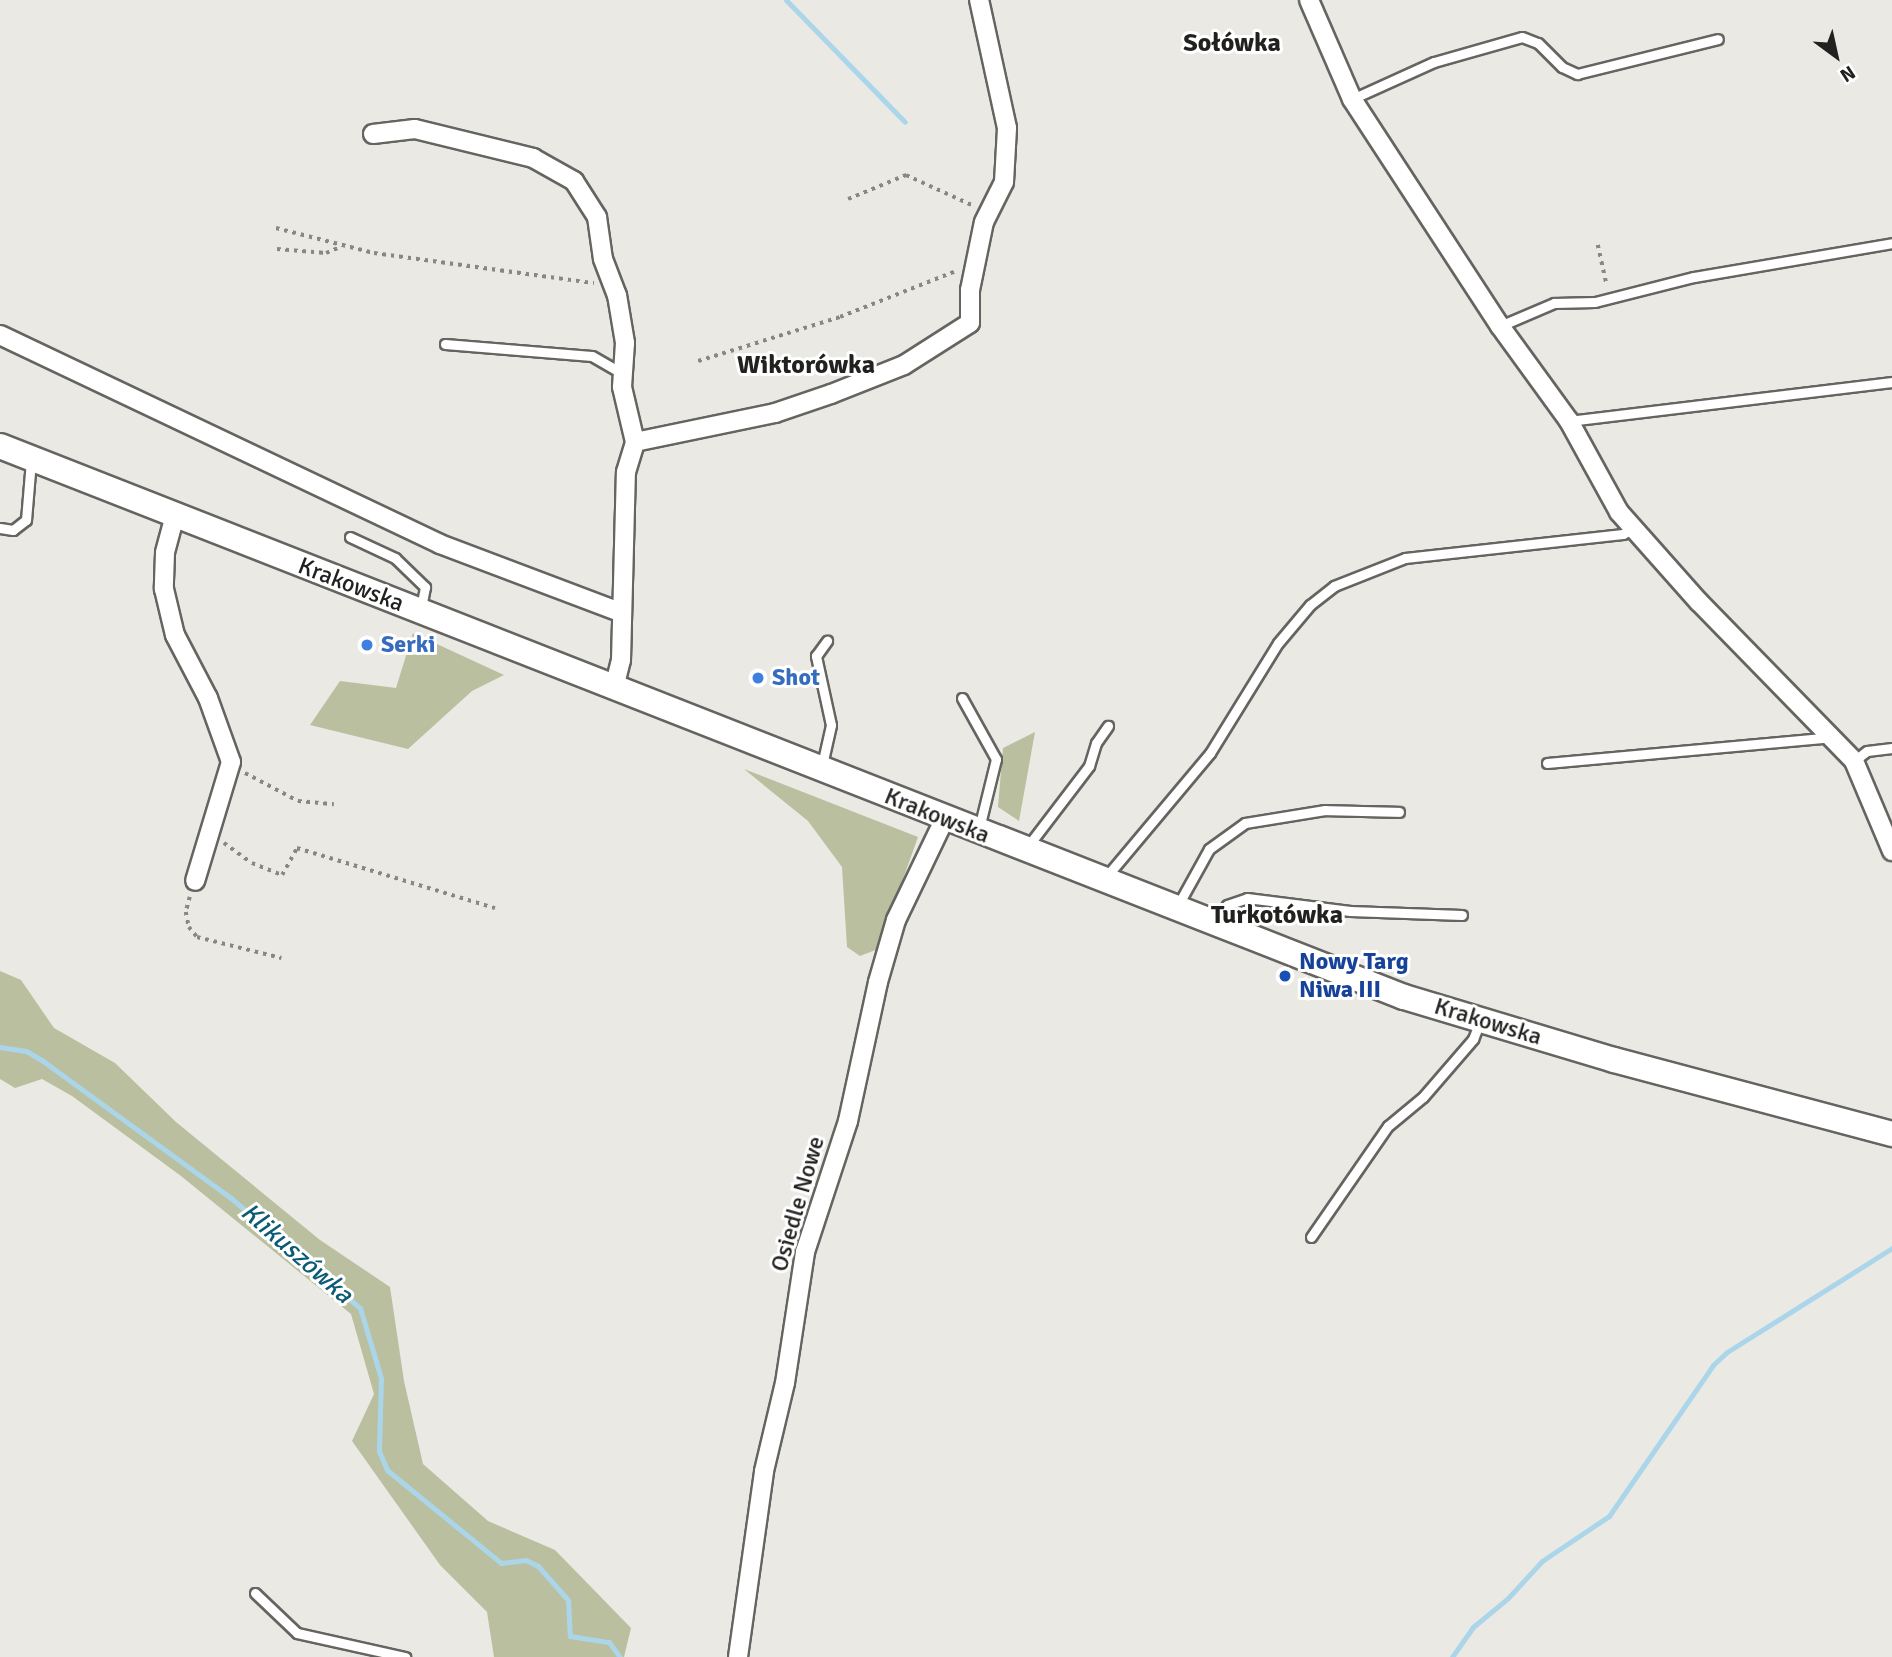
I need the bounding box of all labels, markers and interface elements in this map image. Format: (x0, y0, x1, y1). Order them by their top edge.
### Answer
north arrow (1801, 21, 1871, 91)
district label: Sołówka (1183, 28, 1281, 60)
text: N (1835, 60, 1860, 87)
district label: Wiktorówka (737, 350, 875, 382)
street label: Krakowska (294, 552, 408, 618)
place label: Serki (381, 631, 435, 659)
marker: Serki (359, 637, 375, 653)
place label: Shot (772, 664, 820, 692)
marker: Shot (750, 670, 766, 686)
street label: Krakowska (880, 782, 994, 850)
district label: Turkotówka (1211, 900, 1343, 932)
place label: Nowy Targ Niwa III (1299, 948, 1409, 1004)
marker: Nowy Targ Niwa III (1277, 968, 1293, 984)
street label: Krakowska (1431, 992, 1545, 1052)
street label: Osiedle Nowe (765, 1133, 831, 1275)
water label: Klikuszówka (234, 1197, 358, 1311)

